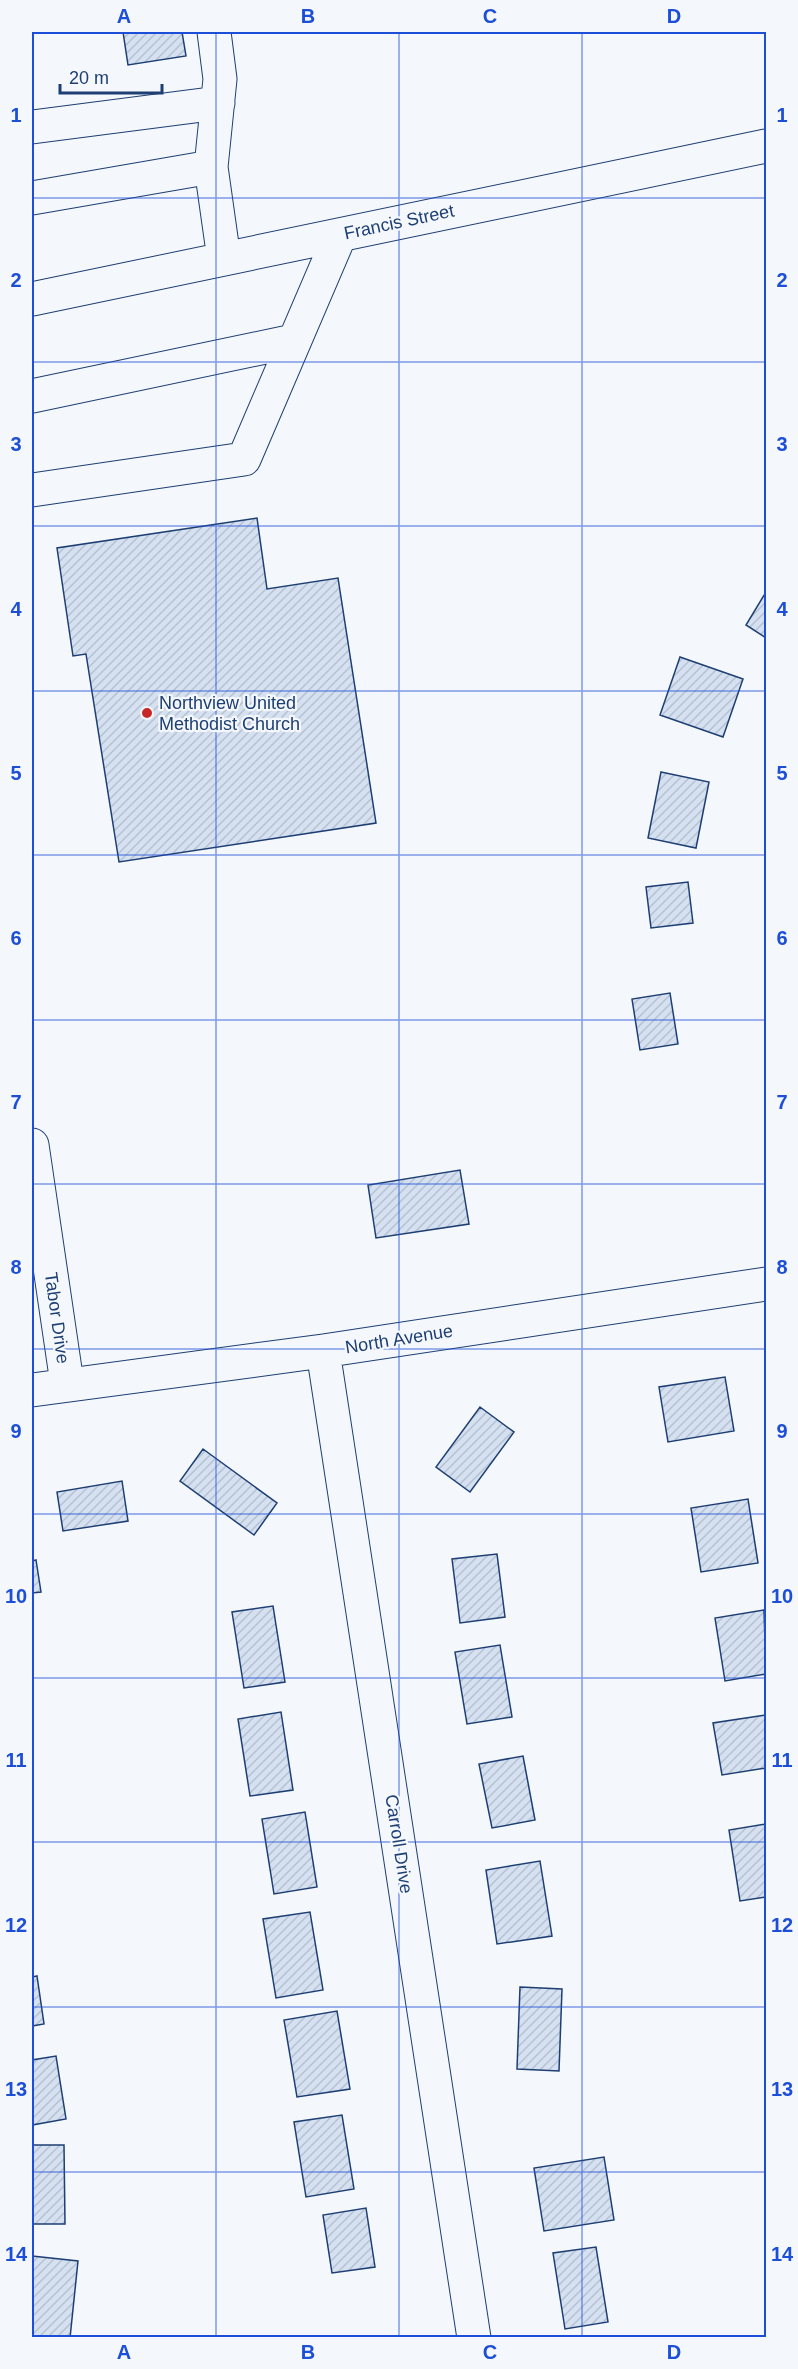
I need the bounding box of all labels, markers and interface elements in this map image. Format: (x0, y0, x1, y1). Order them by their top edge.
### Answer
text: A (117, 5, 131, 27)
text: B (301, 5, 315, 27)
text: C (483, 5, 497, 27)
text: D (667, 5, 681, 27)
scale bar (60, 57, 162, 95)
text: 20 m (69, 68, 109, 88)
text: 1 (10, 104, 22, 126)
text: 1 (776, 104, 788, 126)
street label: Francis Street (342, 201, 456, 243)
text: 2 (10, 269, 22, 291)
text: 2 (776, 269, 788, 291)
text: 3 (10, 433, 22, 455)
text: 3 (776, 433, 788, 455)
text: 4 (10, 598, 22, 620)
text: 4 (776, 598, 788, 620)
place label: Northview United Methodist Church (159, 693, 300, 734)
marker: Northview United Methodist Church (140, 706, 154, 720)
text: 5 (10, 762, 22, 784)
text: 5 (776, 762, 788, 784)
text: 6 (10, 927, 22, 949)
text: 6 (776, 927, 788, 949)
text: 7 (10, 1091, 22, 1113)
text: 7 (776, 1091, 788, 1113)
text: 8 (10, 1256, 22, 1278)
text: 8 (776, 1256, 788, 1278)
street label: Tabor Drive (41, 1271, 73, 1365)
street label: North Avenue (344, 1321, 454, 1357)
text: 9 (10, 1420, 22, 1442)
text: 9 (776, 1420, 788, 1442)
text: 10 (5, 1585, 27, 1607)
text: 10 (771, 1585, 793, 1607)
text: 11 (5, 1749, 27, 1771)
text: 11 (771, 1749, 793, 1771)
street label: Carroll Drive (381, 1793, 417, 1895)
text: 12 (5, 1914, 27, 1936)
text: 12 (771, 1914, 793, 1936)
text: 13 (5, 2078, 27, 2100)
text: 13 (771, 2078, 793, 2100)
text: 14 (5, 2243, 28, 2265)
text: 14 (771, 2243, 794, 2265)
text: A (117, 2341, 131, 2363)
text: B (301, 2341, 315, 2363)
text: C (483, 2341, 497, 2363)
text: D (667, 2341, 681, 2363)

